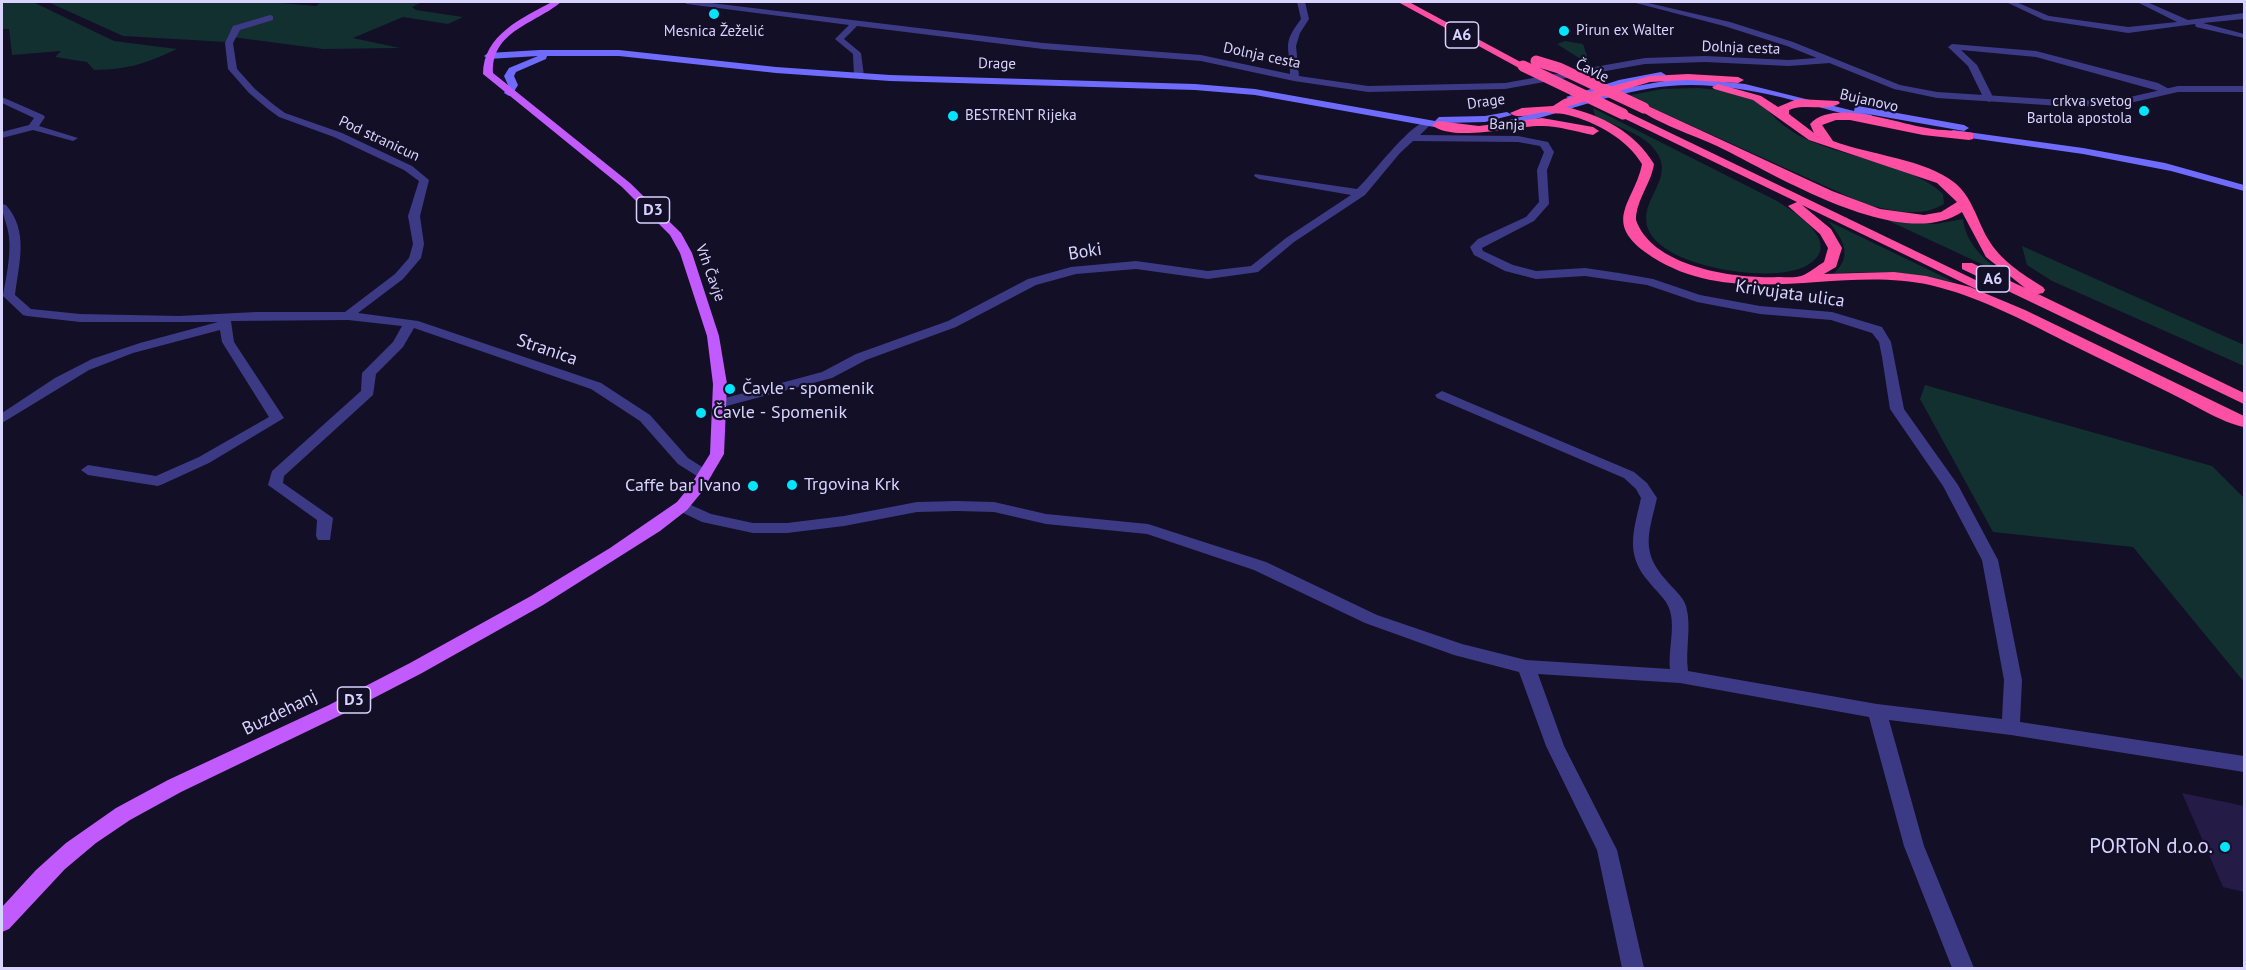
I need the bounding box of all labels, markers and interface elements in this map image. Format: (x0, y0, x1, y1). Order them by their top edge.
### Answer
marker: Mesnica Žeželić (707, 7, 721, 21)
road number: A6 (1446, 22, 1478, 48)
place label: Pirun ex Walter (1576, 22, 1674, 40)
place label: Mesnica Žeželić (664, 23, 764, 41)
marker: Pirun ex Walter (1557, 24, 1571, 38)
street label: Dolnja cesta (1701, 38, 1781, 58)
street label: Dolnja cesta (1222, 39, 1302, 73)
street label: Drage (978, 55, 1016, 73)
street label: Čavle (1572, 55, 1612, 87)
street label: Bujanovo (1838, 86, 1900, 116)
street label: Drage (1466, 90, 1506, 114)
place label: crkva svetog Bartola apostola (2027, 93, 2132, 128)
marker: crkva svetog Bartola apostola (2137, 104, 2151, 118)
place label: BESTRENT Rijeka (965, 107, 1077, 125)
marker: BESTRENT Rijeka (946, 109, 960, 123)
street label: Pod stranicun (336, 112, 422, 166)
street label: Banja (1489, 115, 1525, 135)
road number: D3 (636, 197, 670, 223)
street label: Boki (1067, 239, 1103, 265)
street label: Vrh Čavje (691, 242, 729, 304)
road number: A6 (1976, 266, 2010, 292)
street label: Krivujata ulica (1734, 276, 1846, 312)
street label: Stranica (514, 330, 580, 370)
place label: Čavle - spomenik (742, 378, 874, 400)
marker: Čavle - spomenik (723, 382, 737, 396)
place label: Čavle - Spomenik (713, 402, 847, 424)
marker: Čavle - Spomenik (694, 406, 708, 420)
place label: Trgovina Krk (804, 474, 900, 496)
place label: Caffe bar Ivano (625, 475, 741, 497)
marker: Trgovina Krk (785, 478, 799, 492)
marker: Caffe bar Ivano (746, 479, 760, 493)
street label: Buzdehanj (239, 686, 321, 740)
road number: D3 (338, 687, 370, 713)
place label: PORToN d.o.o. (2089, 834, 2213, 860)
marker: PORToN d.o.o. (2218, 840, 2232, 854)

